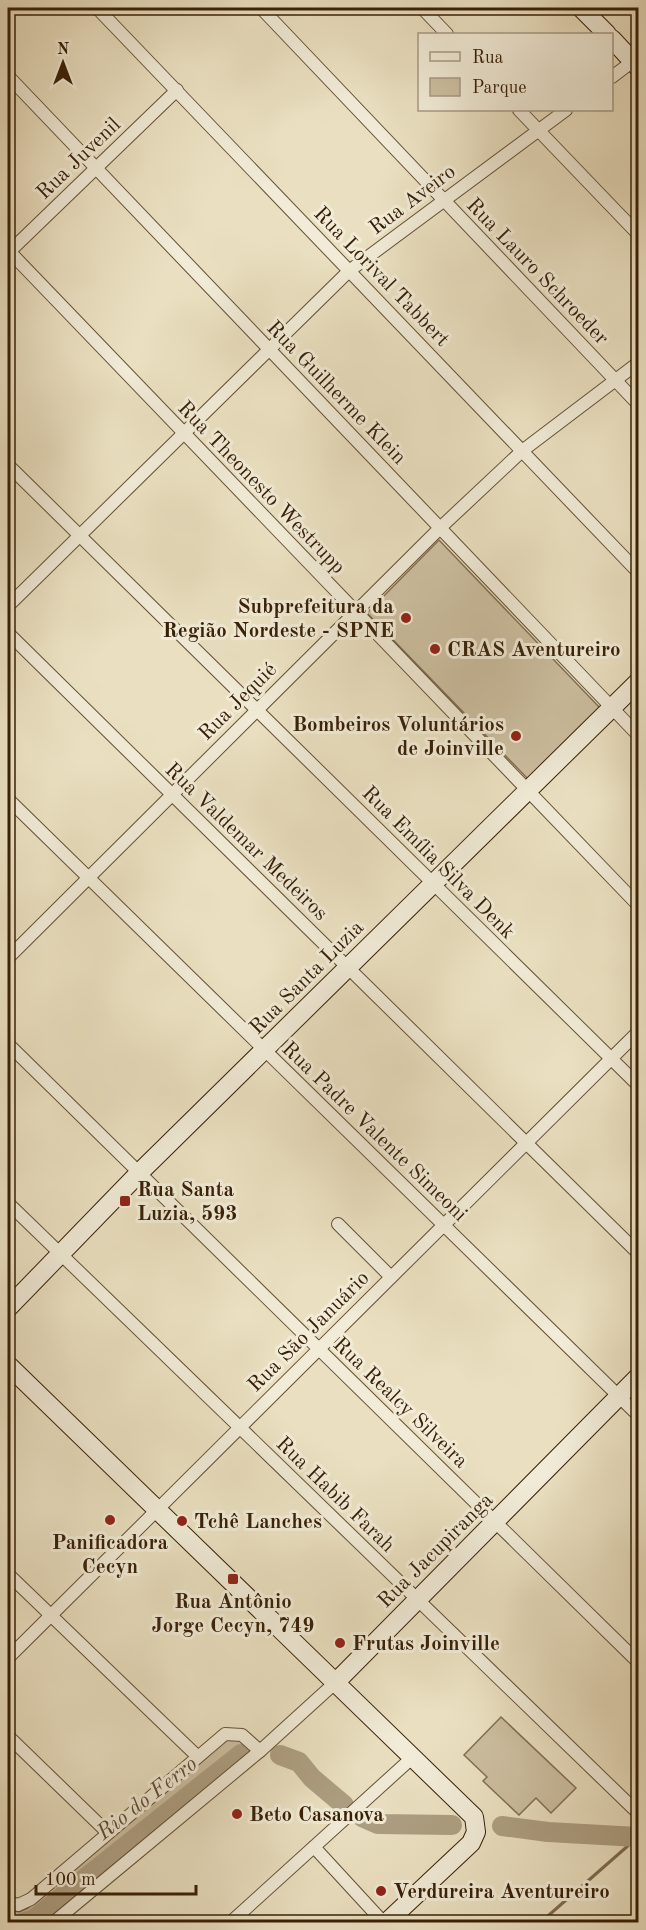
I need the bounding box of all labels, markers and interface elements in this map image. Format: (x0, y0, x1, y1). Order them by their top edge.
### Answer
north arrow (33, 33, 93, 93)
legend (418, 33, 613, 111)
text: N (57, 42, 70, 58)
text: Rua (472, 49, 503, 67)
text: Parque (472, 79, 527, 97)
street label: Rua Juvenil (33, 114, 125, 204)
street label: Rua Aveiro (366, 161, 460, 239)
street label: Rua Lauro Schroeder (462, 195, 612, 350)
street label: Rua Lorival Tabbert (309, 203, 453, 351)
street label: Rua Guilherme Klein (262, 317, 410, 469)
street label: Rua Theonesto Westrupp (173, 398, 349, 578)
place label: Subprefeitura da Região Nordeste - SPNE (162, 597, 394, 642)
marker: Subprefeitura da Região Nordeste - SPNE (399, 611, 413, 625)
place label: CRAS Aventureiro (447, 640, 621, 661)
marker: CRAS Aventureiro (428, 642, 442, 656)
street label: Rua Jequié (195, 659, 281, 745)
place label: Bombeiros Voluntários de Joinville (292, 715, 504, 760)
marker: Bombeiros Voluntários de Joinville (509, 729, 523, 743)
street label: Rua Valdemar Medeiros (161, 759, 331, 925)
street label: Rua Emília Silva Denk (358, 783, 518, 943)
street label: Rua Santa Luzia (246, 917, 368, 1039)
street label: Rua Padre Valente Simeoni (277, 1038, 471, 1226)
place label: Rua Santa Luzia, 593 (137, 1180, 237, 1225)
marker: Rua Santa Luzia, 593 (118, 1194, 132, 1208)
street label: Rua São Januário (245, 1268, 374, 1397)
street label: Rua Realcy Silveira (329, 1334, 471, 1473)
street label: Rua Habib Farah (272, 1433, 398, 1557)
street label: Rua Jacupiranga (374, 1489, 498, 1613)
place label: Tchê Lanches (194, 1512, 322, 1533)
marker: Panificadora Cecyn (103, 1513, 117, 1527)
marker: Tchê Lanches (175, 1514, 189, 1528)
place label: Panificadora Cecyn (52, 1533, 168, 1578)
marker: Rua Antônio Jorge Cecyn, 749 (226, 1572, 240, 1586)
place label: Rua Antônio Jorge Cecyn, 749 (151, 1592, 315, 1637)
place label: Frutas Joinville (352, 1634, 500, 1655)
marker: Frutas Joinville (333, 1636, 347, 1650)
water label: Rio do Ferro (92, 1753, 202, 1845)
place label: Beto Casanova (249, 1805, 384, 1826)
marker: Beto Casanova (230, 1807, 244, 1821)
scale bar (36, 1858, 196, 1896)
text: 100 m (45, 1871, 96, 1889)
place label: Verdureira Aventureiro (393, 1882, 610, 1903)
marker: Verdureira Aventureiro (374, 1884, 388, 1898)

